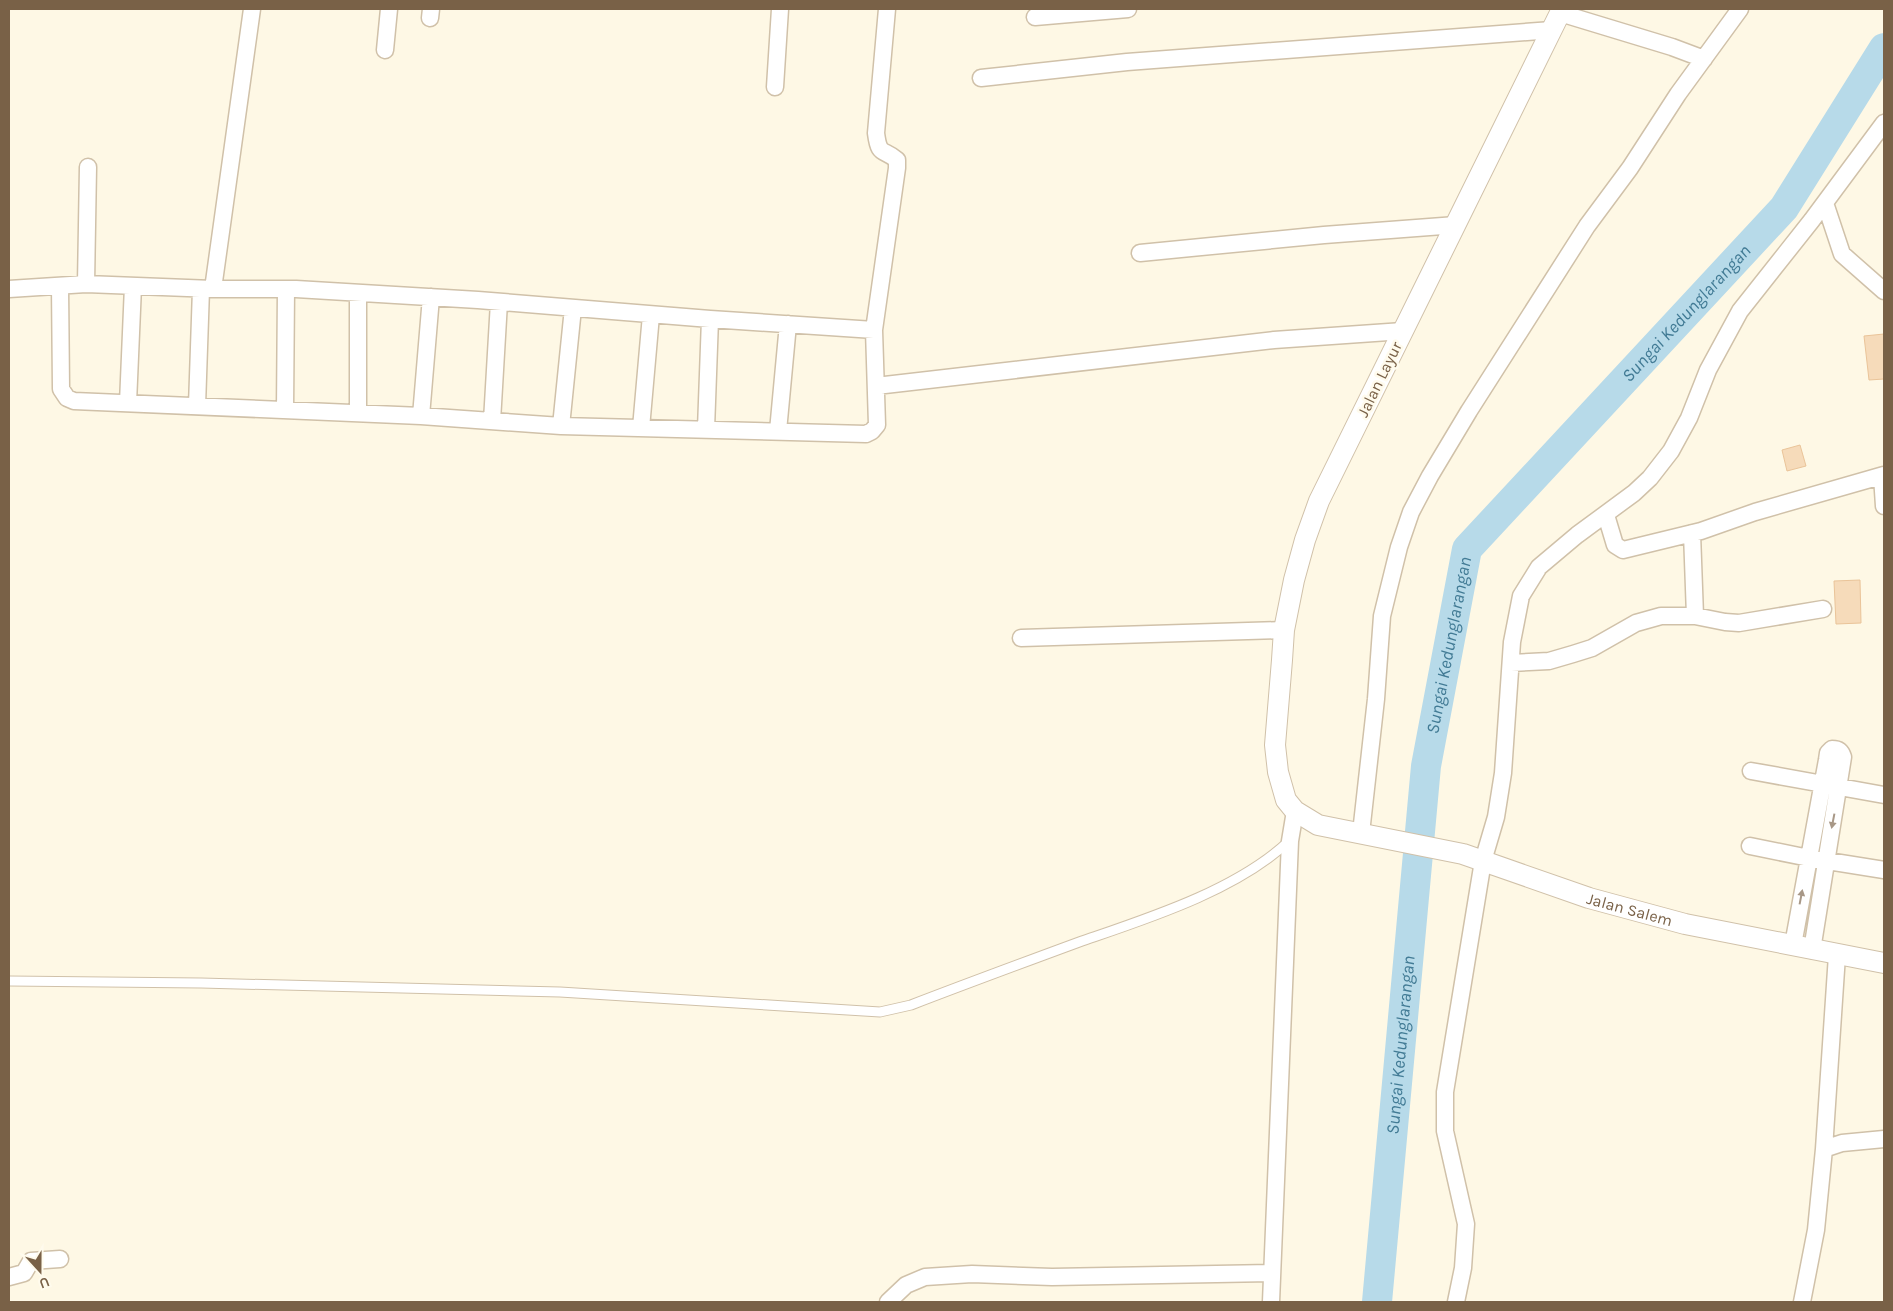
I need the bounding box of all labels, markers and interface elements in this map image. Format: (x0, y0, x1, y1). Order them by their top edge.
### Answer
water label: Sungai Kedunglarangan (1617, 240, 1755, 386)
street label: Jalan Layur (1353, 338, 1406, 420)
water label: Sungai Kedunglarangan (1421, 555, 1476, 736)
one-way arrow (1828, 813, 1836, 829)
street label: Jalan Salem (1585, 889, 1675, 930)
one-way arrow (1798, 889, 1806, 905)
water label: Sungai Kedunglarangan (1381, 955, 1420, 1136)
north arrow (15, 1246, 65, 1296)
text: U (37, 1273, 52, 1292)

